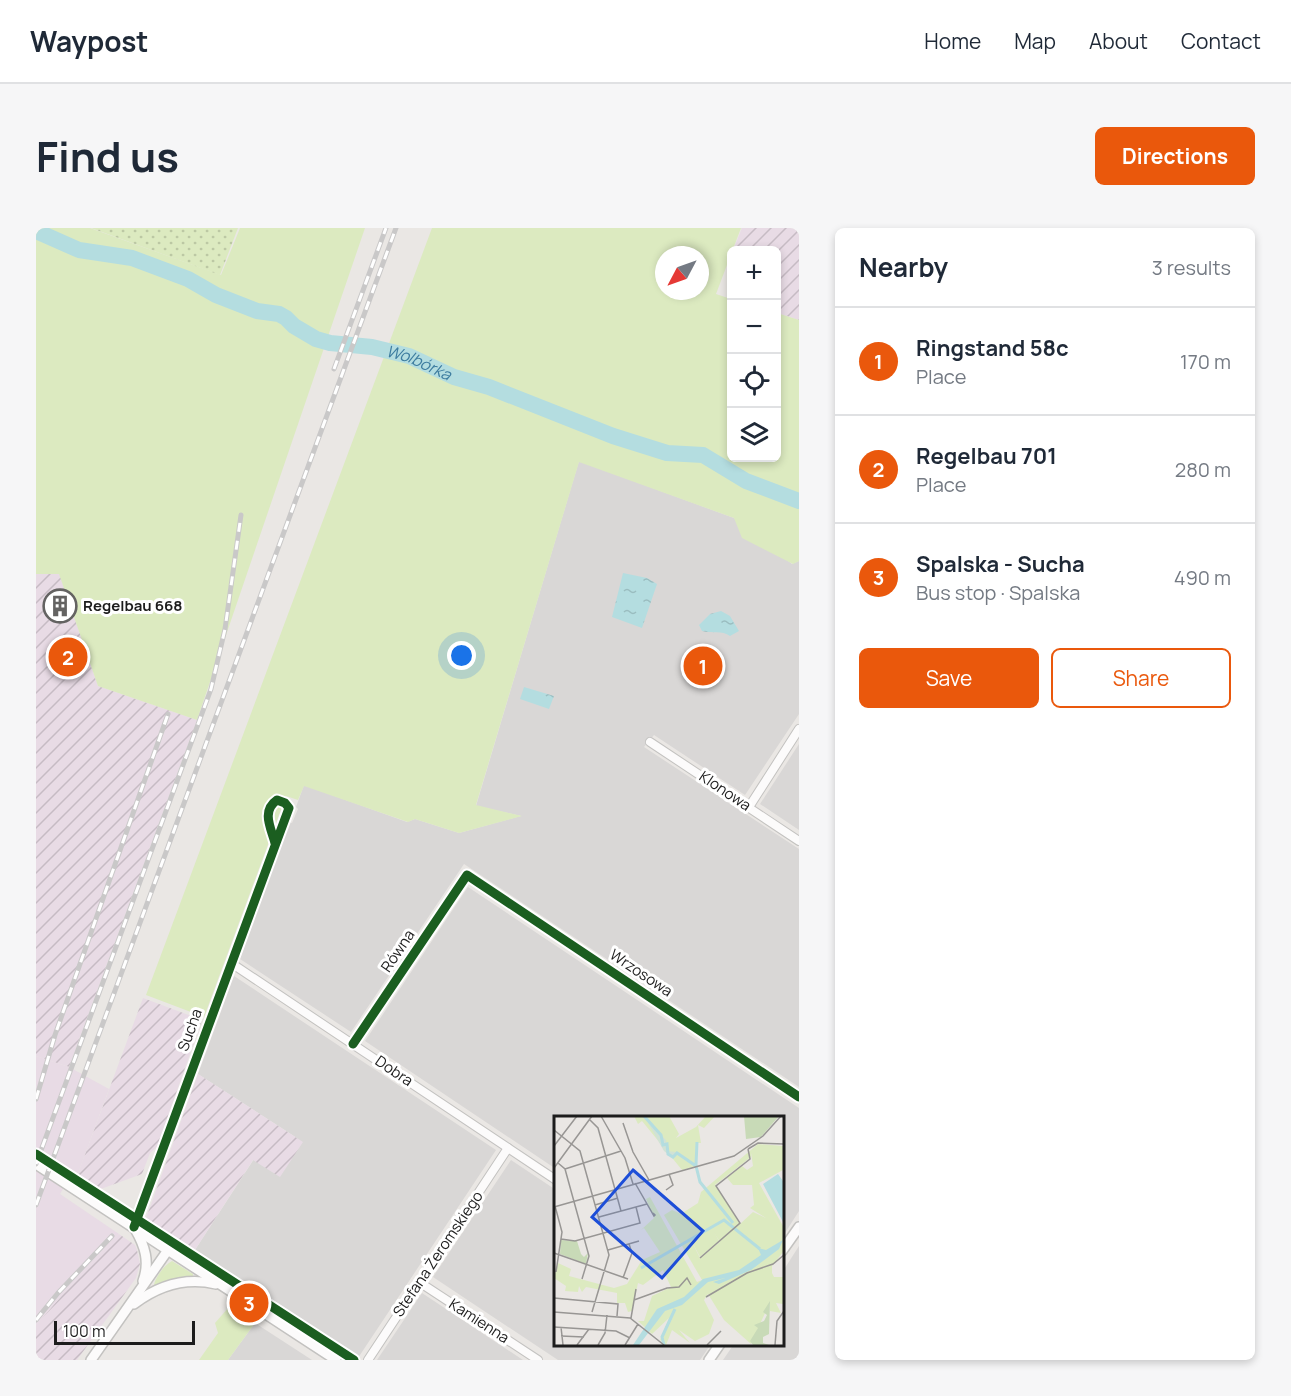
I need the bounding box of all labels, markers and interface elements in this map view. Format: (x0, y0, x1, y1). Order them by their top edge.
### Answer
text: Waypost (30, 22, 149, 60)
text: Home (924, 27, 981, 55)
text: Map (1014, 27, 1056, 55)
text: About (1089, 27, 1148, 55)
text: Contact (1181, 27, 1261, 55)
text: Find us (36, 127, 179, 185)
button: Directions (1095, 127, 1255, 185)
north arrow (655, 246, 709, 300)
map controls (727, 246, 781, 462)
button: + (727, 246, 781, 300)
text: Nearby (859, 249, 948, 285)
text: 3 results (1152, 254, 1231, 281)
button: − (727, 300, 781, 354)
text: Ringstand 58c (916, 333, 1069, 363)
water label: Wolbórka (384, 340, 456, 386)
text: 1 (874, 348, 883, 375)
text: 170 m (1180, 348, 1231, 375)
button: locate (727, 354, 781, 408)
text: Place (916, 363, 966, 390)
button: layers (727, 408, 781, 462)
text: Regelbau 701 (916, 441, 1057, 471)
text: 2 (873, 456, 884, 483)
text: 280 m (1175, 456, 1231, 483)
text: Place (916, 471, 966, 498)
text: Spalska - Sucha (916, 549, 1085, 579)
text: 3 (873, 564, 884, 591)
text: 490 m (1174, 564, 1231, 591)
text: Bus stop · Spalska (916, 579, 1080, 606)
building icon: Regelbau 668 (42, 588, 78, 624)
place label: Regelbau 668 (83, 595, 183, 616)
pin: 2 (48, 634, 87, 680)
your location (447, 641, 476, 670)
pin: 1 (684, 644, 722, 688)
button: Save (859, 648, 1039, 708)
button: Share (1051, 648, 1231, 708)
street label: Klonowa (695, 766, 755, 816)
street label: Równa (376, 925, 419, 976)
street label: Wrzosowa (606, 944, 677, 1001)
street label: Sucha (172, 1006, 207, 1054)
street label: Dobra (371, 1050, 417, 1091)
inset map (554, 1116, 784, 1345)
street label: Stefana Żeromskiego (388, 1187, 488, 1321)
pin: 3 (230, 1280, 268, 1326)
street label: Kamienna (445, 1293, 514, 1348)
scale bar (54, 1318, 195, 1346)
text: 100 m (63, 1320, 106, 1342)

